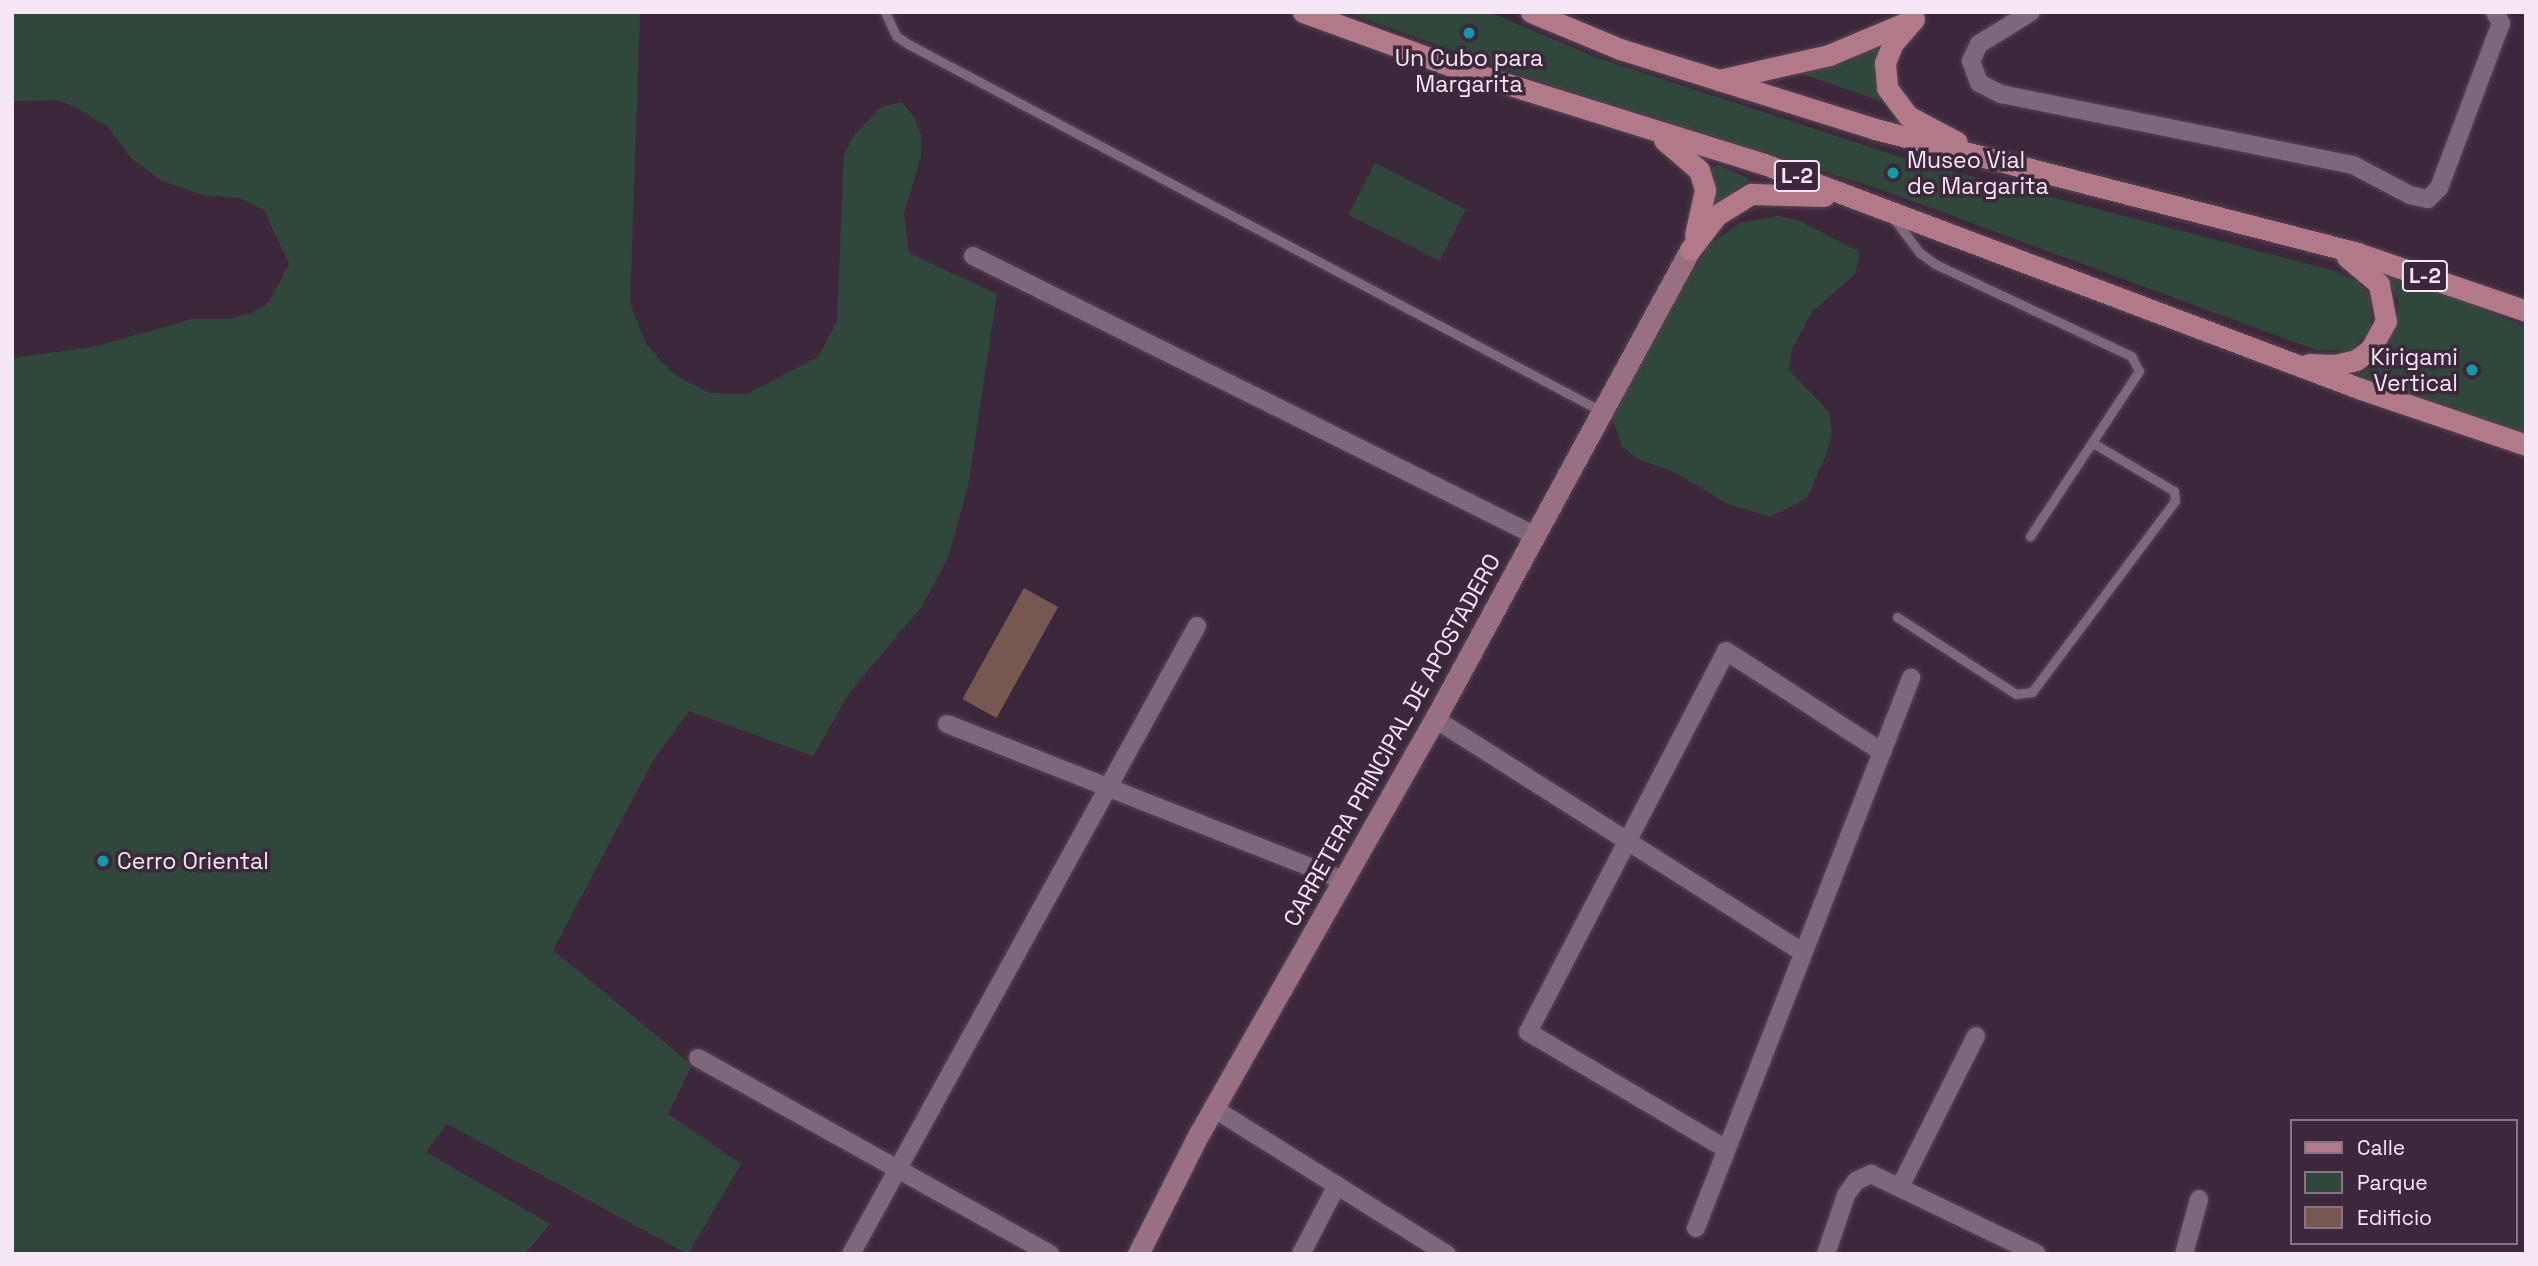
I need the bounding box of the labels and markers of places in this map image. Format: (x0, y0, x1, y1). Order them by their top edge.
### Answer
marker: Un Cubo para Margarita (1461, 25, 1477, 41)
place label: Un Cubo para Margarita (1395, 44, 1543, 98)
place label: Museo Vial de Margarita (1907, 146, 2049, 200)
marker: Museo Vial de Margarita (1885, 165, 1901, 181)
place label: Kirigami Vertical (2371, 343, 2458, 397)
marker: Kirigami Vertical (2464, 362, 2480, 378)
place label: Cerro Oriental (117, 847, 269, 875)
marker: Cerro Oriental (95, 853, 111, 869)

